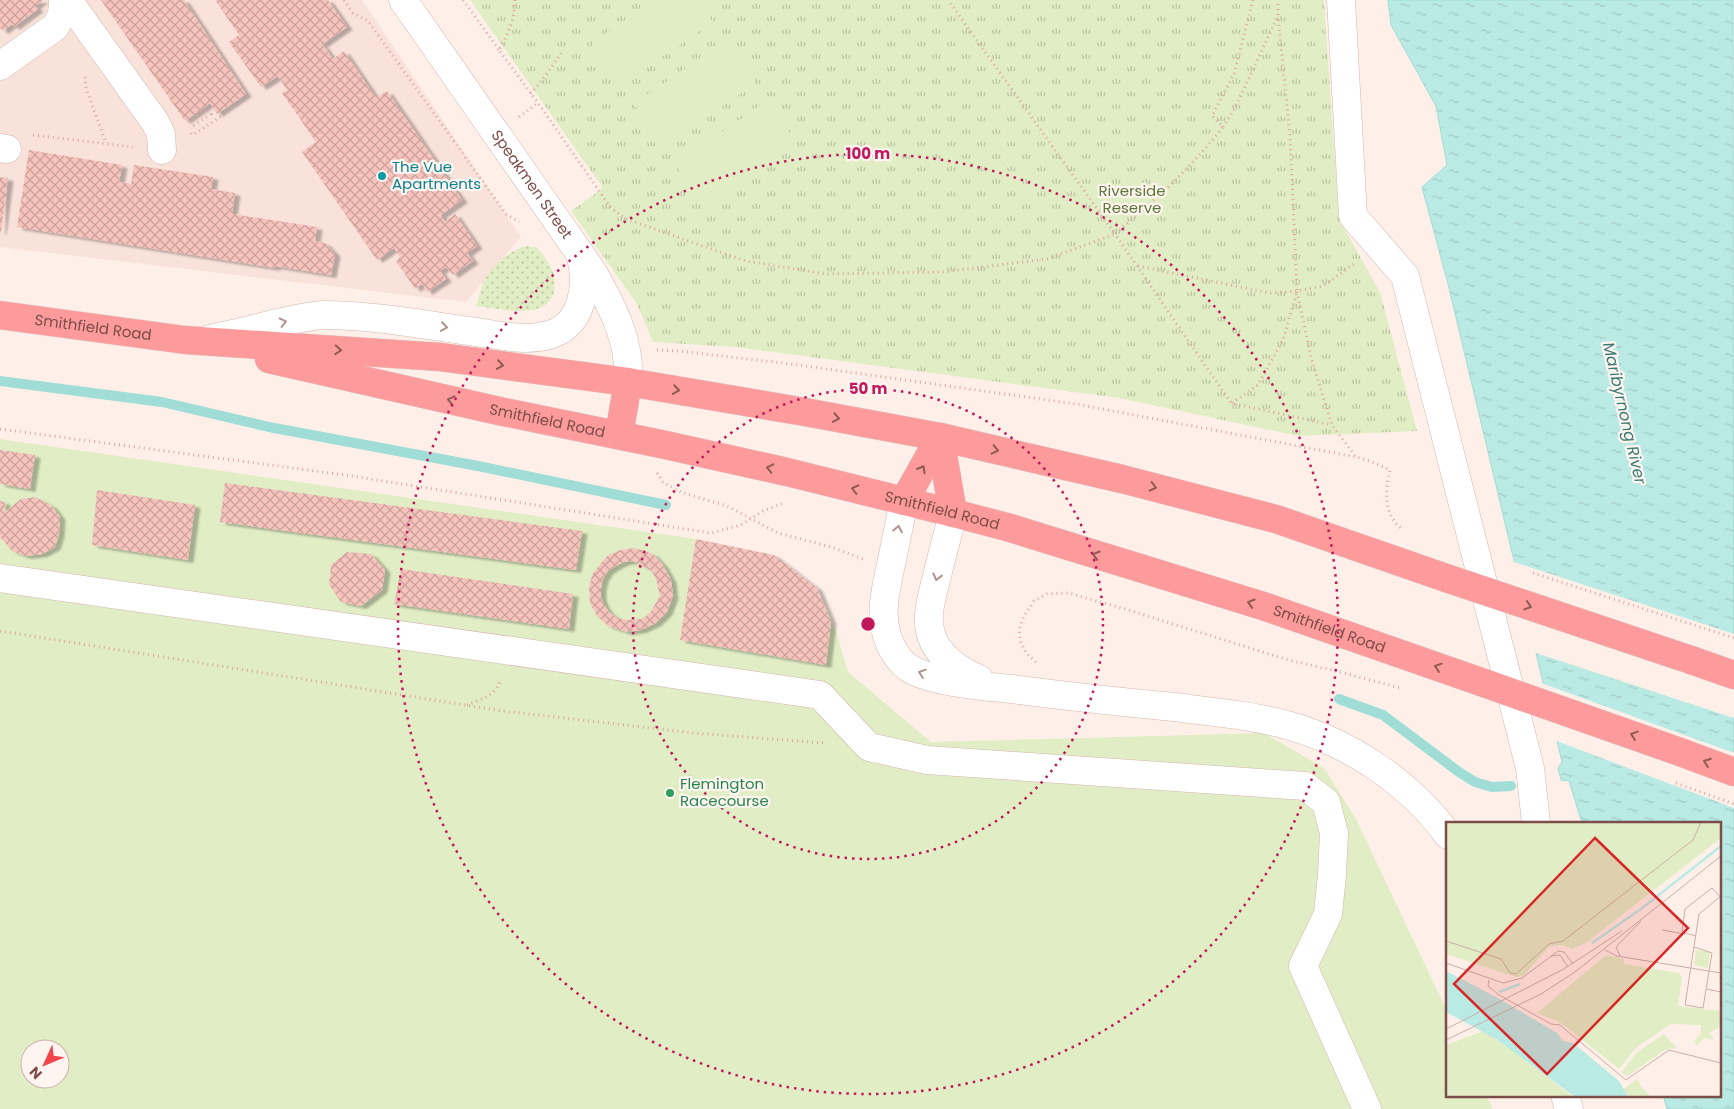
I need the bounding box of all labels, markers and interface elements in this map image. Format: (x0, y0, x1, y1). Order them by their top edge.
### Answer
street label: Speakmen Street (487, 126, 577, 243)
text: 100 m (846, 143, 890, 164)
place label: The Vue Apartments (392, 156, 481, 194)
marker: The Vue Apartments (376, 170, 388, 182)
park label: Riverside Reserve (1098, 180, 1166, 218)
street label: Smithfield Road (33, 309, 153, 345)
one-way arrow (279, 317, 288, 328)
one-way arrow (440, 322, 449, 332)
water label: Maribyrnong River (1597, 340, 1652, 487)
one-way arrow (334, 345, 342, 356)
one-way arrow (496, 359, 504, 370)
text: 50 m (849, 378, 887, 399)
one-way arrow (671, 384, 680, 394)
one-way arrow (447, 395, 456, 406)
street label: Smithfield Road (487, 398, 607, 442)
one-way arrow (831, 412, 840, 422)
one-way arrow (991, 444, 1000, 455)
one-way arrow (765, 463, 774, 474)
one-way arrow (915, 465, 925, 474)
one-way arrow (1149, 481, 1158, 492)
one-way arrow (850, 484, 859, 495)
street label: Smithfield Road (883, 486, 1002, 535)
one-way arrow (892, 524, 903, 533)
one-way arrow (1092, 550, 1101, 560)
one-way arrow (932, 572, 943, 581)
one-way arrow (1248, 598, 1256, 608)
street label: Smithfield Road (1270, 599, 1388, 658)
one-way arrow (1524, 600, 1532, 610)
centre of rings (859, 615, 877, 633)
one-way arrow (1434, 663, 1443, 673)
one-way arrow (918, 669, 926, 679)
one-way arrow (1630, 731, 1639, 741)
one-way arrow (1703, 758, 1712, 768)
place label: Flemington Racecourse (680, 773, 769, 811)
marker: Flemington Racecourse (664, 787, 676, 799)
inset map (1446, 822, 1722, 1096)
north arrow (20, 1039, 70, 1089)
text: N (25, 1062, 46, 1084)

